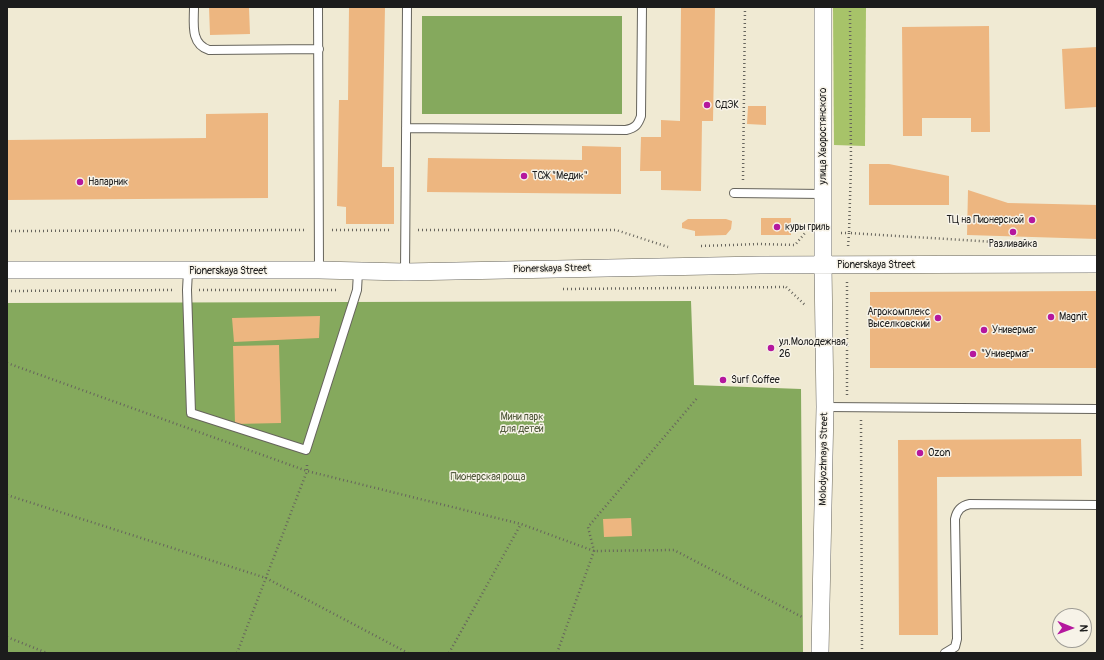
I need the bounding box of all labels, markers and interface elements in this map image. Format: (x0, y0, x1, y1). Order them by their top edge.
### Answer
street label: улица Хворостянского (817, 88, 829, 184)
place label: СДЭК (715, 99, 739, 111)
marker: СДЭК (702, 100, 712, 110)
place label: ТСЖ "Медик" (532, 170, 588, 182)
marker: ТСЖ "Медик" (519, 171, 529, 181)
place label: Напарник (88, 176, 128, 188)
marker: Напарник (75, 177, 85, 187)
place label: ТЦ на Пионерской (947, 214, 1024, 226)
marker: ТЦ на Пионерской (1027, 215, 1037, 225)
place label: куры гриль (785, 221, 830, 233)
marker: куры гриль (772, 222, 782, 232)
marker: Разливайка (1008, 227, 1018, 237)
place label: Разливайка (989, 238, 1037, 250)
street label: Pionerskaya Street (837, 259, 915, 271)
street label: Pionerskaya Street (513, 262, 591, 276)
street label: Pionerskaya Street (189, 265, 267, 277)
place label: Агрокомплекс Выселковский (867, 306, 930, 330)
place label: Magnit (1059, 311, 1087, 323)
marker: Magnit (1046, 312, 1056, 322)
marker: Агрокомплекс Выселковский (933, 313, 943, 323)
place label: Универмаг (992, 324, 1037, 336)
marker: Универмаг (979, 325, 989, 335)
place label: ул.Молодежная, 26 (779, 336, 848, 360)
marker: ул.Молодежная, 26 (766, 343, 776, 353)
place label: "Универмаг" (981, 348, 1034, 360)
marker: "Универмаг" (968, 349, 978, 359)
place label: Surf Coffee (731, 374, 780, 386)
marker: Surf Coffee (718, 375, 728, 385)
park label: Мини парк для детей (500, 411, 544, 434)
street label: Molodyozhnaya Street (817, 412, 831, 506)
place label: Ozon (928, 447, 950, 459)
marker: Ozon (915, 448, 925, 458)
park label: Пионерская роща (450, 471, 526, 483)
north arrow (1052, 608, 1092, 648)
text: N (1077, 624, 1090, 632)

